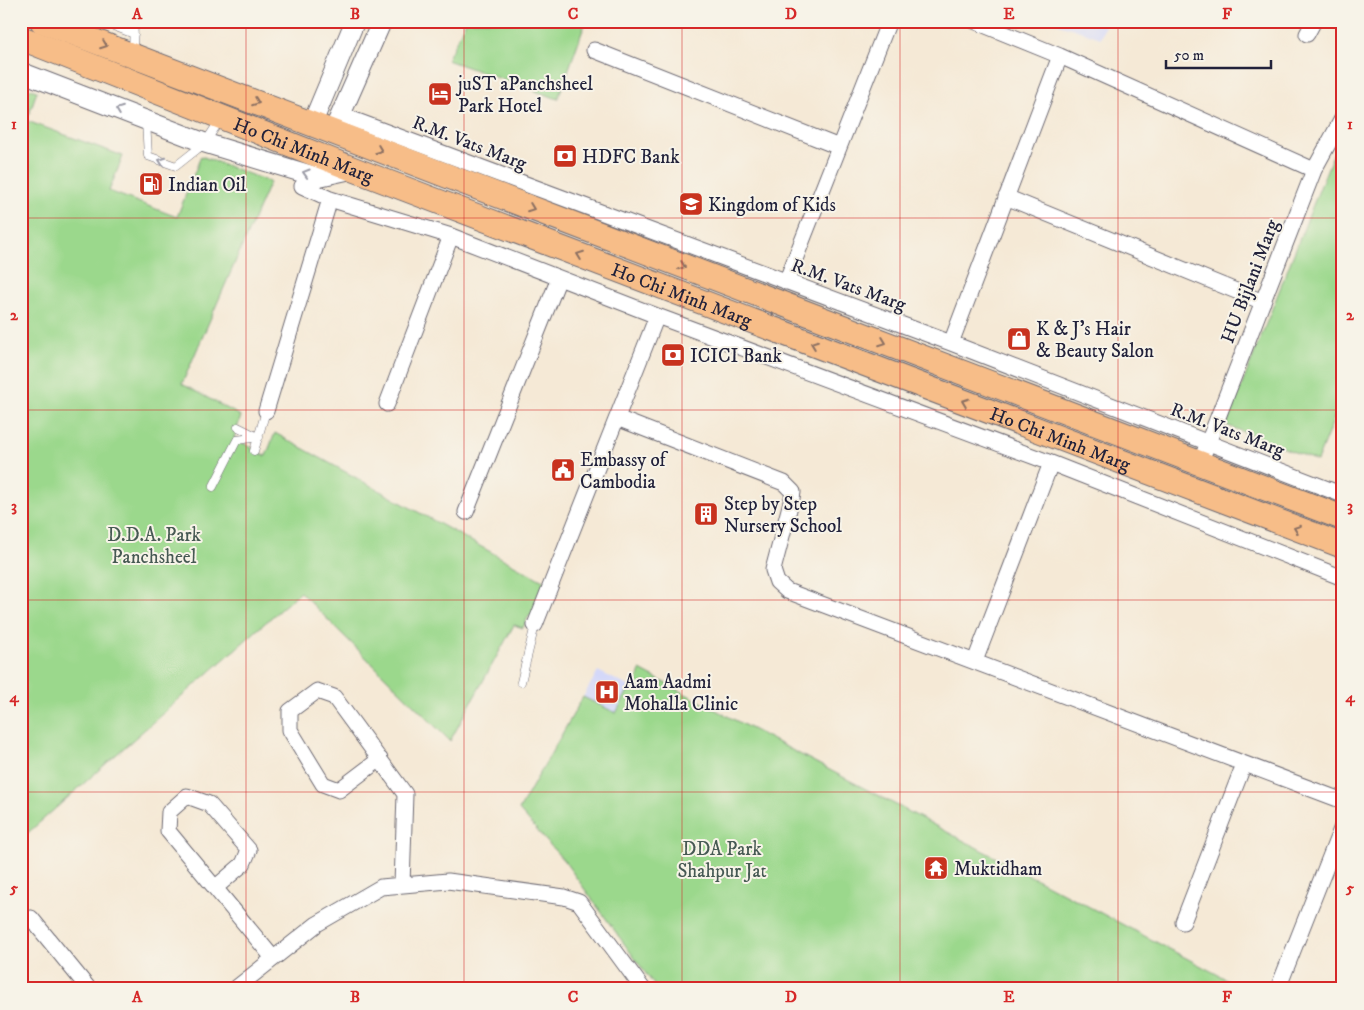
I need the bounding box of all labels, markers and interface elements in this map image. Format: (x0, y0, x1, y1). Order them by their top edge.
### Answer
text: A (131, 4, 143, 24)
text: B (350, 4, 360, 24)
text: C (568, 4, 578, 24)
text: D (785, 4, 797, 24)
text: E (1003, 4, 1015, 24)
text: F (1222, 4, 1232, 24)
scale bar (1166, 38, 1272, 70)
one-way arrow (99, 39, 107, 49)
text: 50 m (1174, 46, 1204, 65)
place label: juST aPanchsheel Park Hotel (455, 73, 593, 118)
hotel icon: juST aPanchsheel Park Hotel (427, 81, 453, 107)
one-way arrow (251, 96, 259, 106)
one-way arrow (115, 106, 124, 116)
street label: R.M. Vats Marg (409, 111, 530, 176)
street label: Ho Chi Minh Marg (230, 113, 377, 189)
text: 1 (11, 114, 17, 134)
text: 1 (1347, 114, 1353, 134)
bank icon: HDFC Bank (552, 143, 578, 169)
one-way arrow (374, 144, 383, 154)
place label: HDFC Bank (582, 146, 680, 169)
one-way arrow (158, 157, 166, 167)
one-way arrow (302, 169, 310, 179)
fuel station icon: Indian Oil (138, 171, 164, 197)
place label: Indian Oil (168, 174, 247, 197)
school or university icon: Kingdom of Kids (678, 191, 704, 217)
place label: Kingdom of Kids (708, 194, 836, 217)
one-way arrow (526, 202, 534, 212)
street label: HU Bijlani Marg (1216, 216, 1285, 347)
one-way arrow (576, 251, 585, 262)
street label: R.M. Vats Marg (788, 254, 910, 317)
street label: Ho Chi Minh Marg (608, 259, 756, 333)
one-way arrow (678, 260, 686, 270)
text: 2 (10, 305, 19, 325)
text: 2 (1346, 305, 1355, 325)
place label: K & J's Hair & Beauty Salon (1036, 318, 1154, 363)
shop icon: K & J's Hair & Beauty Salon (1006, 326, 1032, 352)
one-way arrow (878, 336, 887, 347)
one-way arrow (810, 340, 818, 350)
bank icon: ICICI Bank (660, 342, 686, 368)
place label: ICICI Bank (690, 345, 782, 368)
one-way arrow (962, 398, 970, 408)
street label: R.M. Vats Marg (1167, 398, 1288, 463)
street label: Ho Chi Minh Marg (986, 403, 1134, 477)
place label: Embassy of Cambodia (580, 449, 669, 494)
public building icon: Embassy of Cambodia (550, 457, 576, 483)
place label: Step by Step Nursery School (724, 493, 842, 538)
text: 3 (11, 496, 17, 516)
text: 3 (1347, 496, 1353, 516)
building icon: Step by Step Nursery School (693, 501, 719, 527)
park label: D.D.A. Park Panchsheel (107, 524, 201, 569)
one-way arrow (1293, 525, 1302, 535)
place label: Aam Aadmi Mohalla Clinic (624, 671, 738, 716)
hospital icon: Aam Aadmi Mohalla Clinic (594, 679, 620, 705)
text: 4 (8, 687, 19, 707)
text: 4 (1344, 687, 1355, 707)
park label: DDA Park Shahpur Jat (677, 838, 767, 883)
temple icon: Muktidham (923, 855, 949, 881)
place label: Muktidham (954, 858, 1042, 881)
text: 5 (9, 878, 18, 898)
text: 5 (1345, 878, 1354, 898)
text: A (131, 987, 143, 1007)
text: B (350, 987, 360, 1007)
text: C (568, 987, 578, 1007)
text: D (785, 987, 797, 1007)
text: E (1003, 987, 1015, 1007)
text: F (1222, 987, 1232, 1007)

